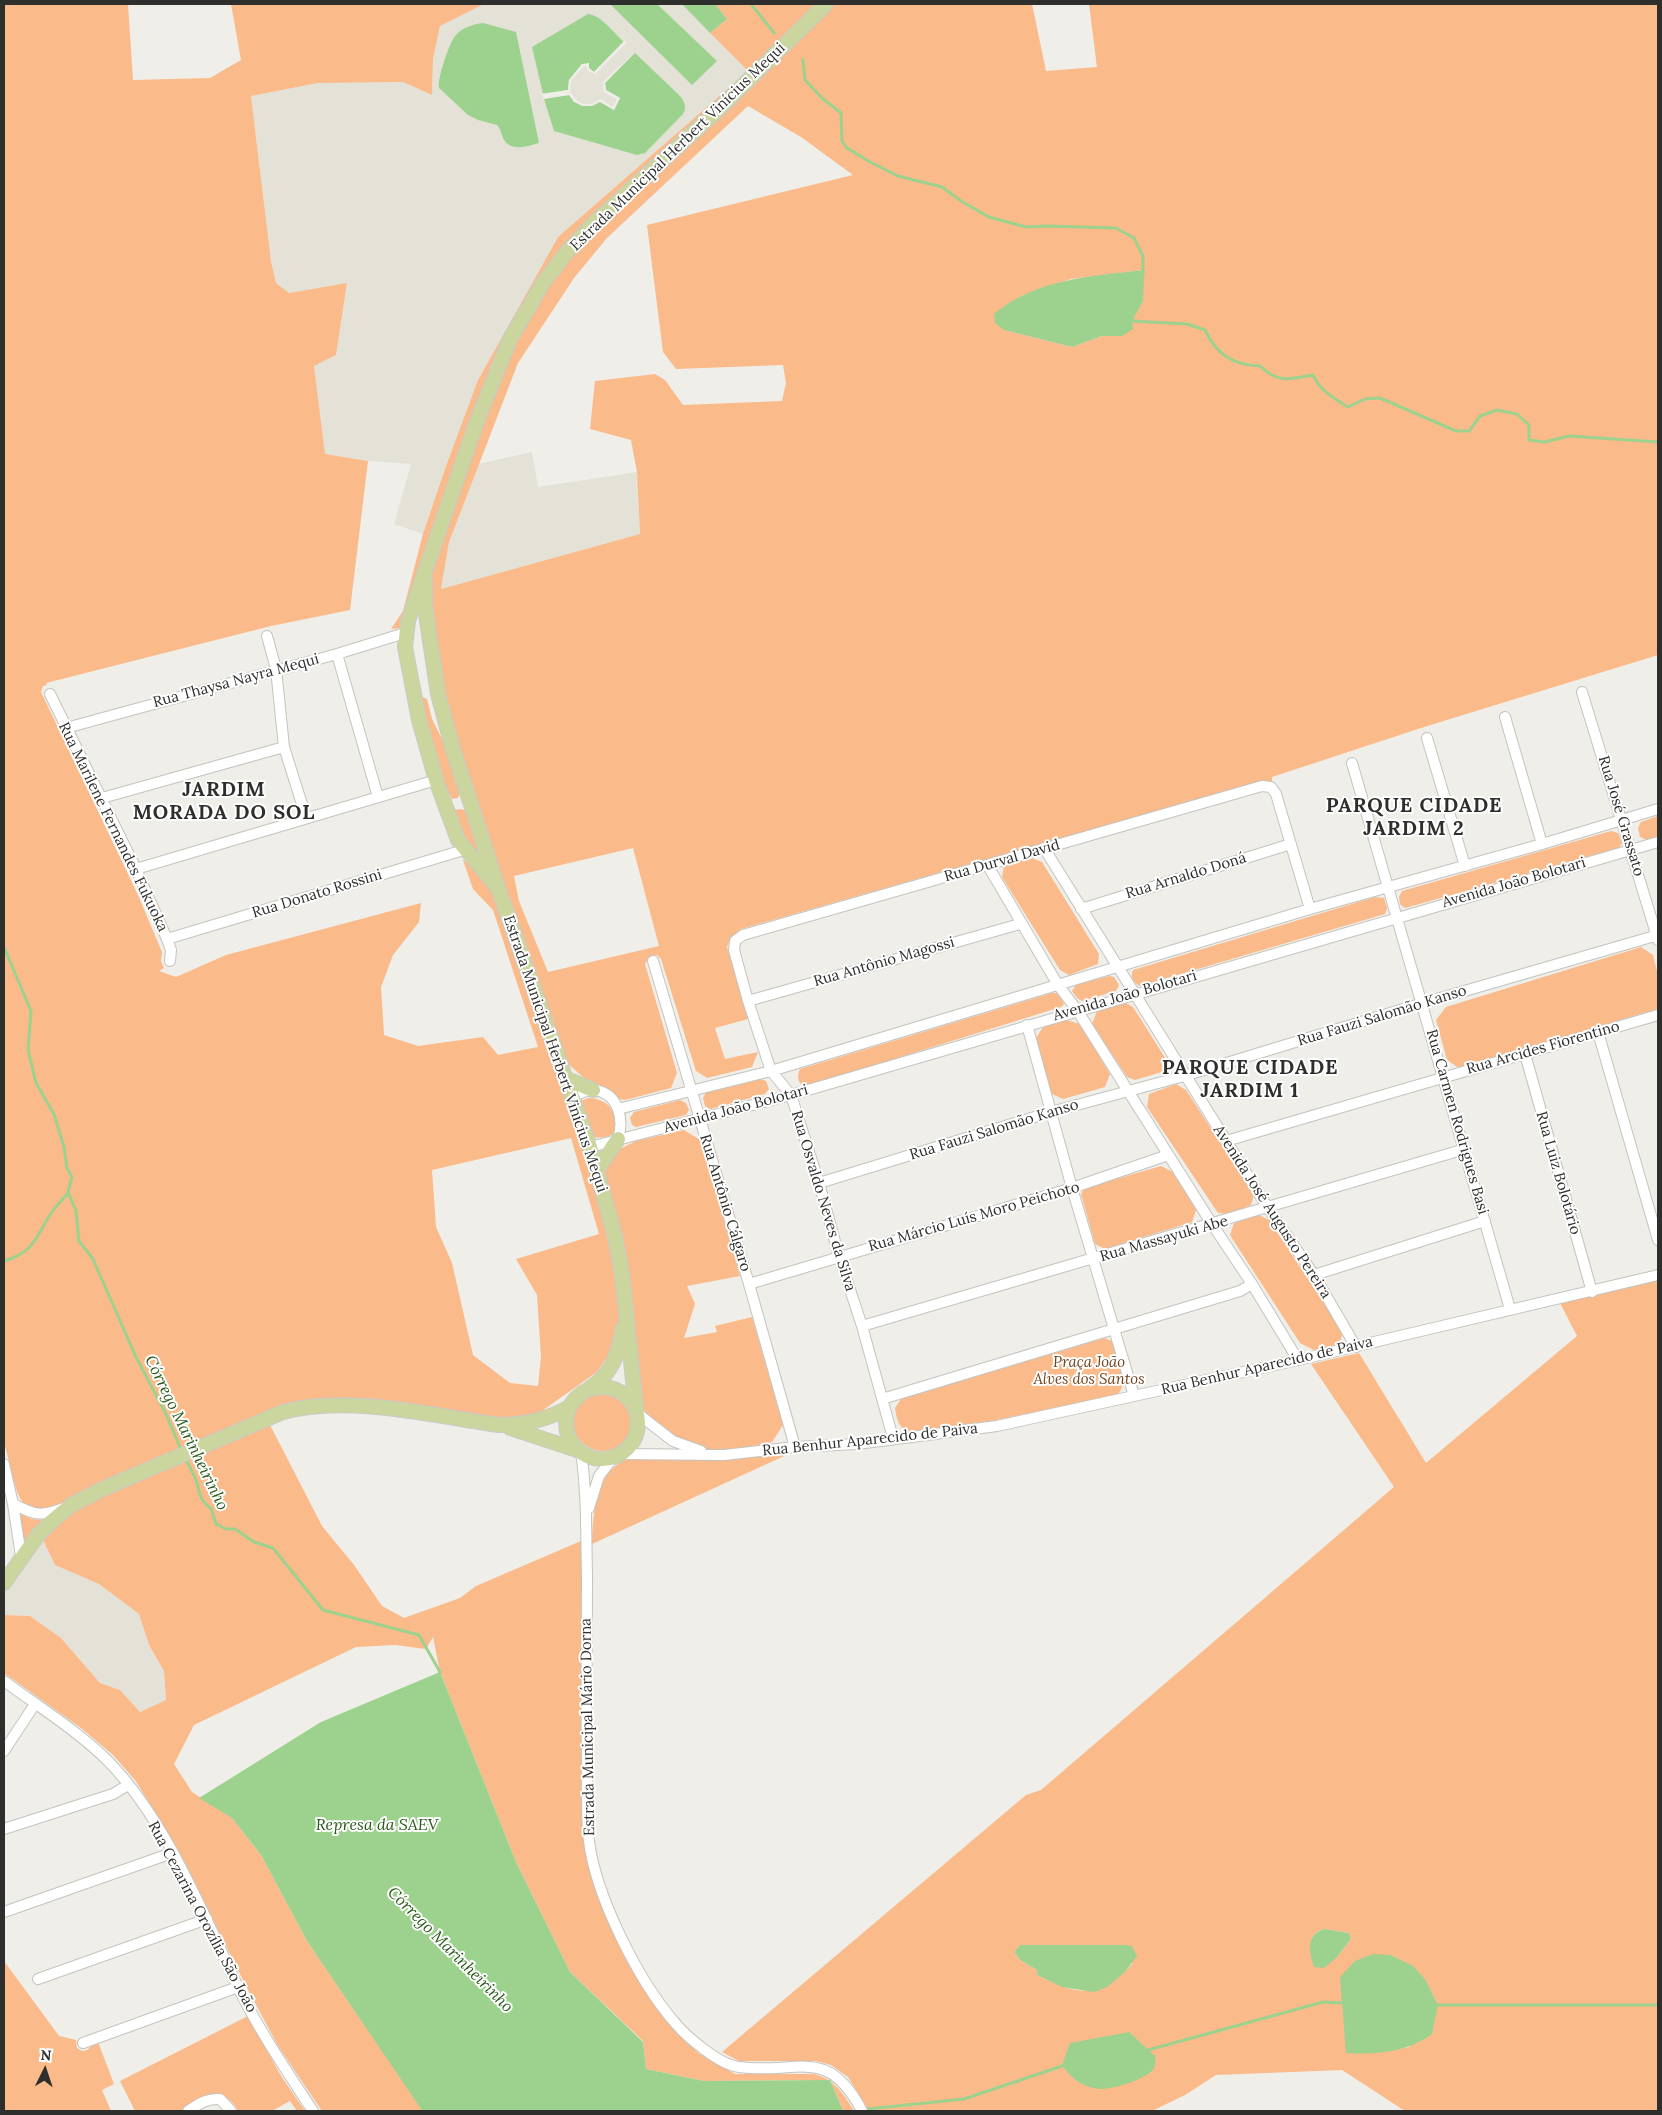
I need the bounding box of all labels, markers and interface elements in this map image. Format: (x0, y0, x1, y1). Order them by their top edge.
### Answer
street label: Estrada Municipal Herbert Vinícius Mequi (567, 39, 789, 255)
street label: Rua Thaysa Nayra Mequi (151, 650, 321, 712)
street label: Rua Marilene Fernandes Fukuoka (54, 719, 172, 935)
street label: Rua José Grassato (1594, 754, 1648, 878)
district label: JARDIM MORADA DO SOL (131, 778, 317, 825)
district label: PARQUE CIDADE JARDIM 2 (1324, 794, 1504, 841)
street label: Rua Durval David (942, 836, 1062, 886)
street label: Rua Arnaldo Doná (1123, 849, 1249, 903)
street label: Avenida João Bolotari (1440, 854, 1588, 912)
street label: Rua Donato Rossini (250, 866, 384, 922)
street label: Estrada Municipal Herbert Vinícius Mequi (499, 913, 611, 1195)
street label: Rua Antônio Magossi (812, 933, 956, 991)
street label: Avenida João Bolotari (1051, 967, 1199, 1025)
street label: Rua Fauzi Salomão Kanso (1295, 982, 1469, 1050)
street label: Rua Arcides Fiorentino (1464, 1017, 1622, 1079)
street label: Rua Carmen Rodrigues Basi (1422, 1027, 1492, 1217)
district label: PARQUE CIDADE JARDIM 1 (1160, 1056, 1340, 1103)
street label: Avenida João Bolotari (662, 1081, 810, 1137)
street label: Rua Fauzi Salomão Kanso (907, 1096, 1081, 1164)
street label: Rua Osvaldo Neves da Silva (787, 1108, 859, 1294)
street label: Rua Luiz Bolotário (1532, 1109, 1584, 1237)
street label: Avenida José Augusto Pereira (1209, 1122, 1335, 1302)
street label: Rua Antônio Cálgaro (696, 1132, 754, 1274)
street label: Rua Márcio Luís Moro Peichoto (866, 1178, 1082, 1256)
street label: Rua Massayuki Abe (1098, 1212, 1230, 1266)
street label: Rua Benhur Aparecido de Paiva (1159, 1333, 1375, 1399)
water label: Córrego Marinheirinho (140, 1353, 232, 1513)
park label: Praça João Alves dos Santos (1033, 1354, 1145, 1389)
street label: Rua Benhur Aparecido de Paiva (761, 1420, 979, 1460)
street label: Estrada Municipal Mário Dorna (577, 1618, 599, 1836)
water label: Represa da SAEV (316, 1815, 438, 1835)
street label: Rua Cezarina Orozília São João (144, 1818, 260, 2016)
water label: Córrego Marinheirinho (383, 1883, 517, 2017)
north arrow (20, 2045, 70, 2095)
text: N (40, 2046, 52, 2064)

